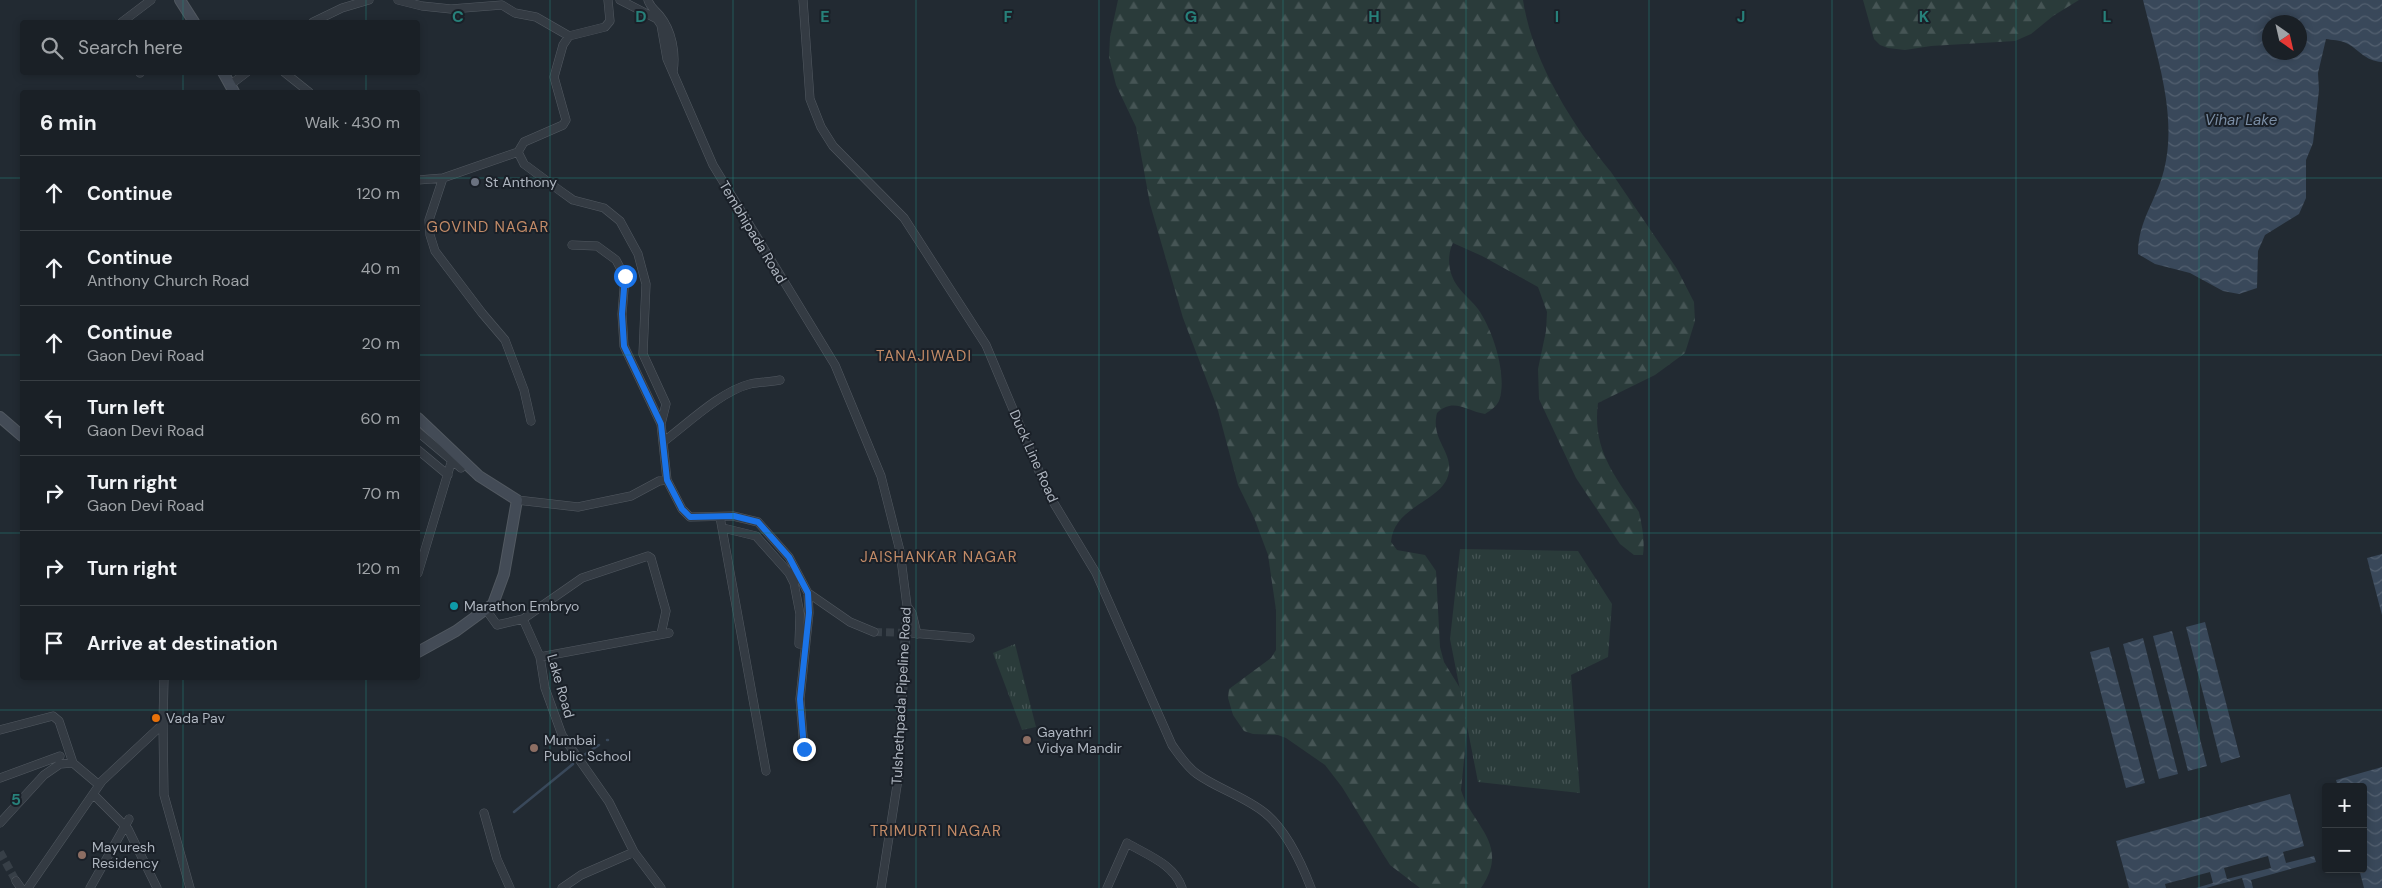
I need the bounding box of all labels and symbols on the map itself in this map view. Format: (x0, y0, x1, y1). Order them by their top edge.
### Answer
text: C (452, 6, 464, 27)
text: D (635, 6, 647, 27)
text: E (820, 6, 830, 27)
text: F (1004, 6, 1013, 27)
text: G (1185, 6, 1197, 27)
text: H (1368, 6, 1380, 27)
text: I (1555, 6, 1559, 27)
text: J (1737, 6, 1745, 27)
text: K (1919, 6, 1930, 27)
text: L (2103, 6, 2112, 27)
north arrow (2262, 15, 2307, 60)
water label: Vihar Lake (2205, 110, 2278, 130)
place label: St Anthony (485, 173, 557, 191)
marker: St Anthony (469, 176, 481, 188)
street label: Tembhipada Road (715, 178, 791, 286)
district label: GOVIND NAGAR (427, 217, 549, 237)
route start (614, 265, 637, 288)
district label: TANAJIWADI (876, 346, 972, 366)
street label: Duck Line Road (1006, 407, 1062, 505)
district label: JAISHANKAR NAGAR (860, 547, 1018, 567)
place label: Marathon Embryo (464, 597, 579, 615)
marker: Marathon Embryo (448, 600, 460, 612)
street label: Tulshethpada Pipeline Road (887, 607, 915, 785)
street label: Lake Road (543, 652, 579, 720)
place label: Vada Pav (166, 709, 225, 727)
marker: Vada Pav (150, 712, 162, 724)
place label: Gayathri Vidya Mandir (1037, 723, 1122, 757)
place label: Mumbai Public School (544, 731, 631, 765)
marker: Gayathri Vidya Mandir (1021, 734, 1033, 746)
route end (793, 738, 816, 761)
marker: Mumbai Public School (528, 742, 540, 754)
text: 5 (11, 789, 21, 810)
district label: TRIMURTI NAGAR (870, 821, 1002, 841)
place label: Mayuresh Residency (92, 838, 159, 872)
marker: Mayuresh Residency (76, 849, 88, 861)

